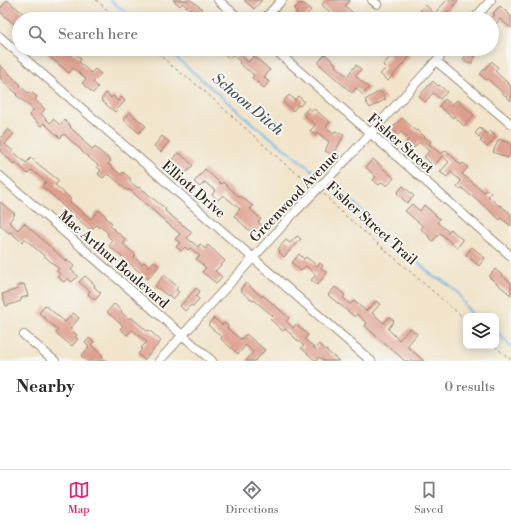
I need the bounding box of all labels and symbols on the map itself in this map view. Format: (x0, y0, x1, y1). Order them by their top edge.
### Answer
water label: Schoon Ditch (208, 69, 288, 140)
street label: Fisher Street (363, 110, 437, 178)
street label: Greenwood Avenue (246, 147, 343, 246)
street label: Elliott Drive (158, 157, 229, 222)
street label: Fisher Street Trail (322, 178, 421, 269)
street label: Mac Arthur Boulevard (54, 207, 172, 313)

